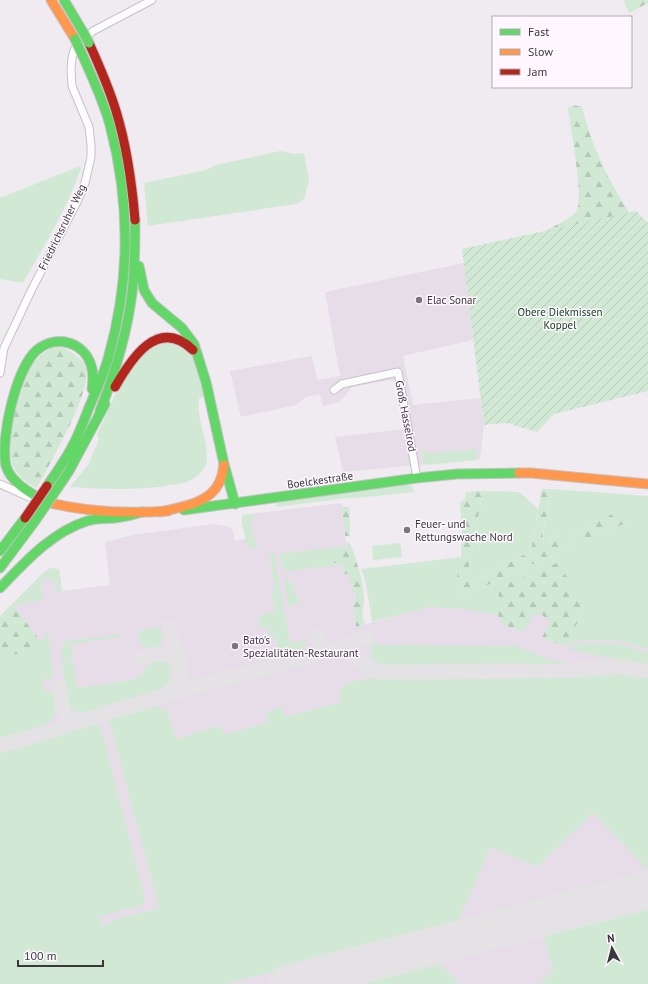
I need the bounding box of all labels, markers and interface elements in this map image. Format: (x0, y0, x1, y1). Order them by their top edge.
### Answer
legend (492, 16, 632, 88)
text: Fast (528, 24, 549, 39)
text: Slow (528, 44, 553, 59)
text: Jam (527, 64, 547, 79)
street label: Friedrichsruher Weg (35, 182, 89, 272)
place label: Elac Sonar (427, 293, 476, 307)
marker: Elac Sonar (414, 295, 424, 305)
park label: Obere Diekmissen Koppel (517, 305, 603, 332)
street label: Groß Hasselrod (392, 379, 420, 453)
street label: Boelckestraße (286, 468, 354, 492)
place label: Feuer- und Rettungswache Nord (415, 517, 513, 544)
marker: Feuer- und Rettungswache Nord (402, 525, 412, 535)
place label: Bato's Spezialitäten-Restaurant (243, 633, 359, 660)
marker: Bato's Spezialitäten-Restaurant (230, 641, 240, 651)
north arrow (592, 928, 632, 968)
text: N (606, 931, 615, 945)
scale bar (18, 942, 103, 968)
text: 100 m (24, 948, 57, 963)

